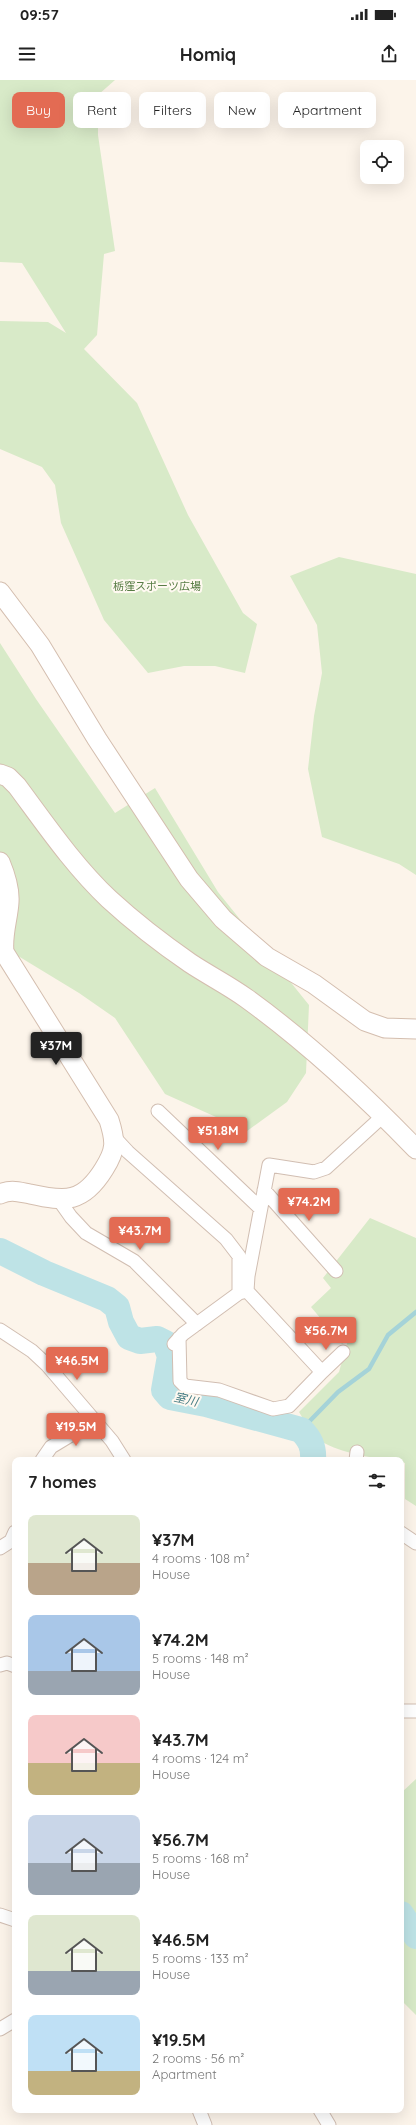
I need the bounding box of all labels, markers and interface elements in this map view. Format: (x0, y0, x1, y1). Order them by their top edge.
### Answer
text: 09:57 (20, 5, 59, 24)
icon: menu (16, 43, 38, 65)
text: Homiq (180, 43, 236, 66)
icon: share (378, 43, 400, 65)
chip: Buy (12, 92, 65, 128)
chip: Rent (73, 92, 131, 128)
chip: Filters (139, 92, 206, 128)
chip: New (214, 92, 270, 128)
chip: Apartment (278, 92, 376, 128)
map controls (360, 140, 404, 184)
button: locate (360, 140, 404, 184)
park label: 栃窪スポーツ広場 (113, 579, 201, 593)
pin: ¥37M (32, 1032, 80, 1066)
text: ¥37M (40, 1037, 72, 1053)
pin: ¥51.8M (185, 1117, 251, 1151)
text: ¥51.8M (197, 1122, 239, 1138)
pin: ¥74.2M (276, 1188, 342, 1222)
text: ¥74.2M (287, 1193, 331, 1209)
pin: ¥43.7M (107, 1217, 173, 1251)
text: ¥43.7M (118, 1222, 162, 1238)
pin: ¥56.7M (293, 1317, 359, 1351)
text: ¥56.7M (304, 1322, 348, 1338)
pin: ¥46.5M (44, 1347, 110, 1381)
text: ¥46.5M (55, 1352, 99, 1368)
water label: 室川 (173, 1389, 201, 1409)
pin: ¥19.5M (43, 1413, 109, 1447)
text: ¥19.5M (55, 1418, 97, 1434)
icon: filters (366, 1470, 388, 1492)
text: 7 homes (28, 1471, 97, 1492)
text: ¥37M (152, 1529, 195, 1550)
icon: home (60, 1531, 108, 1579)
text: 4 rooms · 108 m² (152, 1550, 250, 1566)
text: House (152, 1566, 190, 1582)
text: ¥74.2M (152, 1629, 209, 1650)
icon: home (60, 1631, 108, 1679)
text: 5 rooms · 148 m² (152, 1650, 249, 1666)
text: House (152, 1666, 190, 1682)
text: ¥43.7M (152, 1729, 209, 1750)
icon: home (60, 1731, 108, 1779)
text: 4 rooms · 124 m² (152, 1750, 249, 1766)
text: House (152, 1766, 190, 1782)
text: ¥56.7M (152, 1829, 209, 1850)
icon: home (60, 1831, 108, 1879)
text: 5 rooms · 168 m² (152, 1850, 249, 1866)
text: House (152, 1866, 190, 1882)
text: ¥46.5M (152, 1929, 209, 1950)
icon: home (60, 1931, 108, 1979)
text: 5 rooms · 133 m² (152, 1950, 249, 1966)
text: House (152, 1966, 190, 1982)
text: ¥19.5M (152, 2029, 206, 2050)
icon: home (60, 2031, 108, 2079)
text: 2 rooms · 56 m² (152, 2050, 244, 2066)
text: Apartment (152, 2066, 217, 2082)

